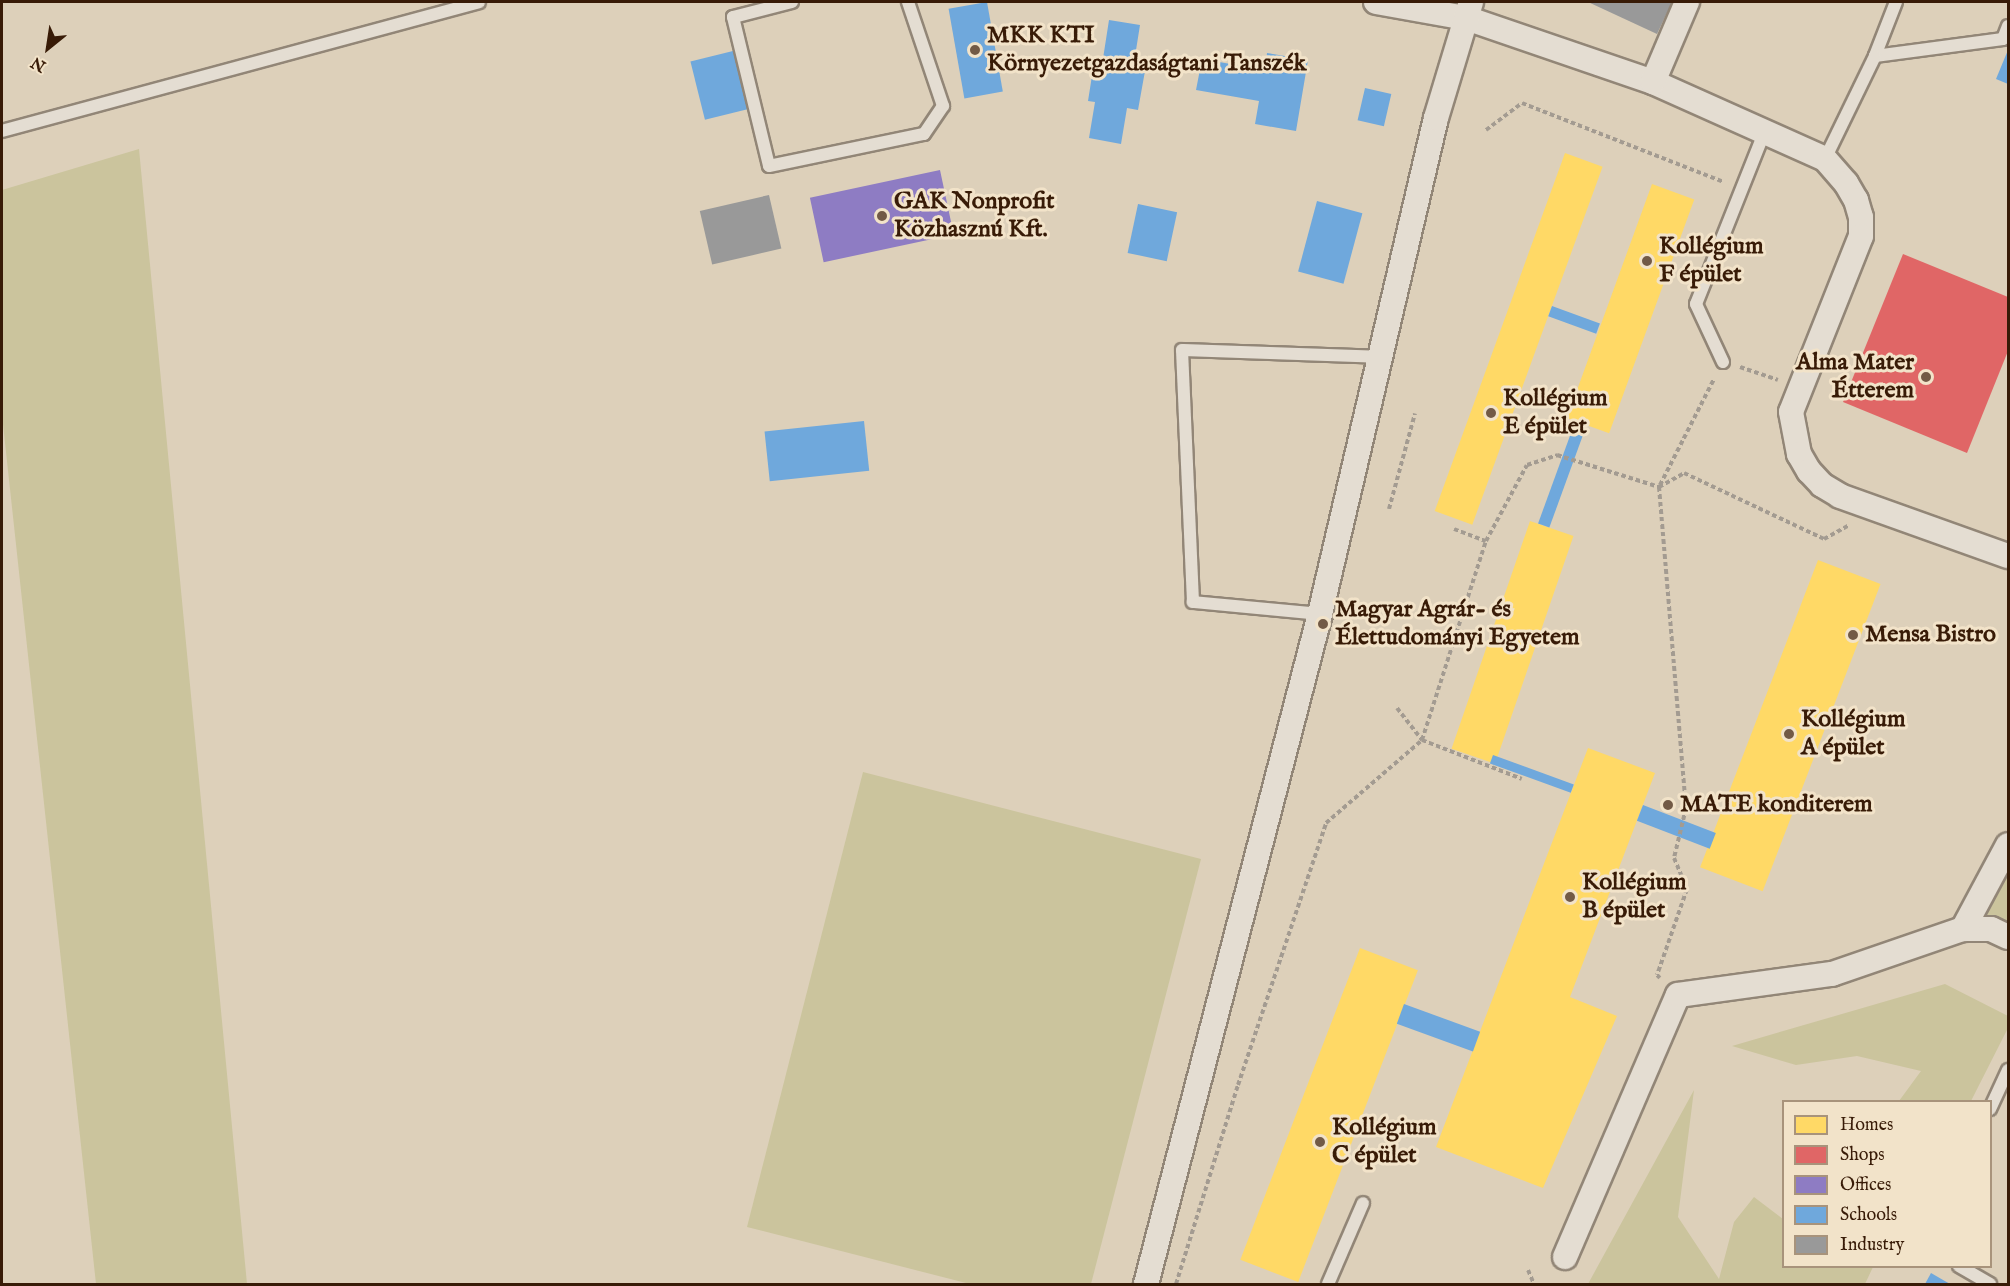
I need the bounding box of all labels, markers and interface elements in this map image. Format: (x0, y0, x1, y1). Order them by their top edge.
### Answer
north arrow (18, 18, 78, 78)
place label: MKK KTI Környezetgazdaságtani Tanszék (987, 22, 1306, 78)
marker: MKK KTI Környezetgazdaságtani Tanszék (968, 43, 982, 57)
text: N (28, 51, 50, 76)
place label: GAK Nonprofit Közhasznú Kft. (894, 188, 1054, 244)
marker: GAK Nonprofit Közhasznú Kft. (875, 209, 889, 223)
place label: Kollégium F épület (1659, 233, 1763, 289)
marker: Kollégium F épület (1640, 254, 1654, 268)
place label: Alma Mater Étterem (1796, 349, 1914, 405)
marker: Alma Mater Étterem (1919, 370, 1933, 384)
place label: Kollégium E épület (1503, 385, 1607, 441)
marker: Kollégium E épület (1484, 406, 1498, 420)
place label: Magyar Agrár- és Élettudományi Egyetem (1335, 596, 1579, 652)
marker: Magyar Agrár- és Élettudományi Egyetem (1316, 617, 1330, 631)
place label: Mensa Bistro (1865, 621, 1996, 649)
marker: Mensa Bistro (1846, 628, 1860, 642)
place label: Kollégium A épület (1801, 706, 1905, 762)
marker: Kollégium A épület (1782, 727, 1796, 741)
place label: MATE konditerem (1680, 791, 1873, 819)
marker: MATE konditerem (1661, 798, 1675, 812)
place label: Kollégium B épület (1582, 869, 1686, 925)
marker: Kollégium B épület (1563, 890, 1577, 904)
legend (1782, 1100, 1992, 1268)
place label: Kollégium C épület (1332, 1114, 1436, 1170)
text: Homes (1840, 1114, 1893, 1137)
marker: Kollégium C épület (1313, 1135, 1327, 1149)
text: Shops (1840, 1144, 1885, 1167)
text: Offices (1840, 1174, 1891, 1197)
text: Schools (1840, 1204, 1897, 1227)
text: Industry (1840, 1234, 1904, 1257)

